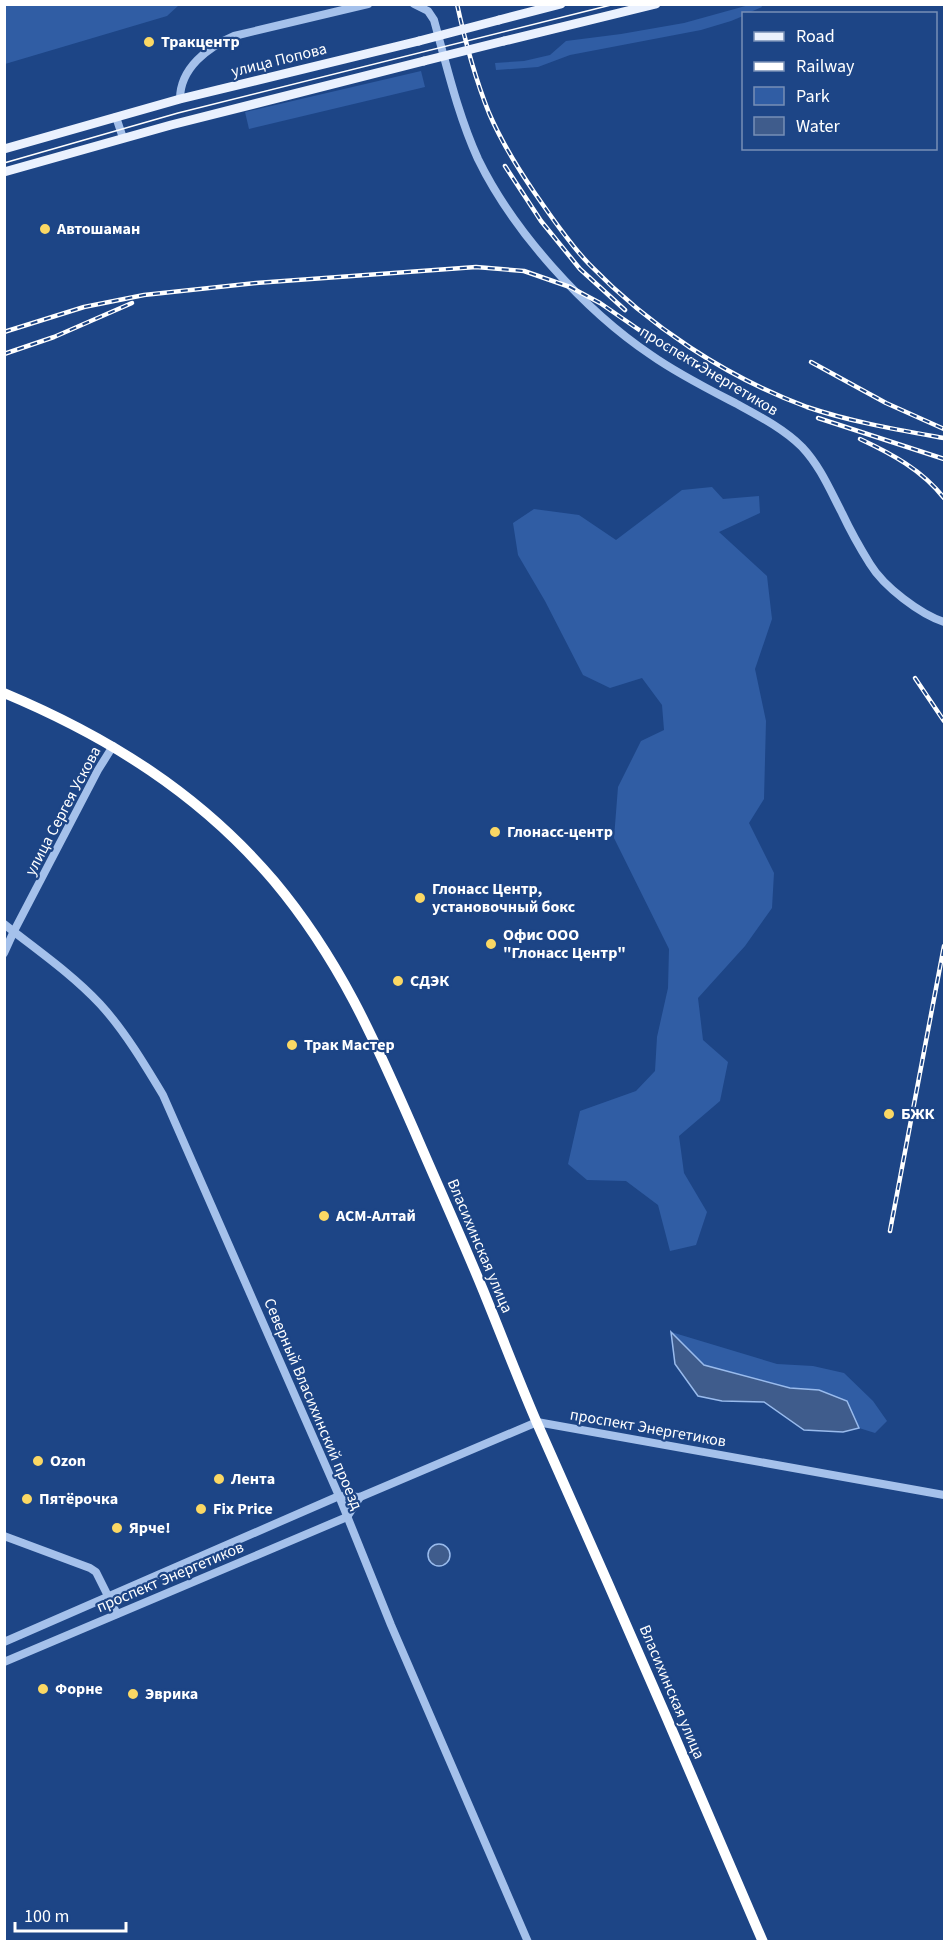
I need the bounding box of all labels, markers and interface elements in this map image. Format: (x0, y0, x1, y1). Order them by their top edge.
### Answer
legend (742, 12, 937, 150)
text: Road (796, 24, 835, 49)
place label: Тракцентр (161, 31, 240, 53)
marker: Тракцентр (142, 35, 156, 49)
street label: улица Попова (229, 37, 329, 83)
text: Railway (796, 54, 855, 79)
text: Park (796, 84, 830, 109)
text: Water (796, 114, 840, 139)
place label: Автошаман (56, 218, 140, 240)
marker: Автошаман (38, 222, 52, 236)
street label: проспект Энергетиков (636, 321, 782, 421)
street label: улица Сергея Ускова (20, 742, 106, 880)
place label: Глонасс-центр (507, 821, 613, 843)
marker: Глонасс-центр (488, 825, 502, 839)
place label: Глонасс Центр, установочный бокс (432, 878, 576, 918)
marker: Глонасс Центр, установочный бокс (413, 891, 427, 905)
place label: Офис ООО "Глонасс Центр" (503, 924, 626, 964)
marker: Офис ООО "Глонасс Центр" (484, 937, 498, 951)
place label: СДЭК (410, 970, 449, 992)
marker: СДЭК (391, 974, 405, 988)
place label: Трак Мастер (304, 1034, 395, 1056)
marker: Трак Мастер (285, 1038, 299, 1052)
place label: БЖК (901, 1103, 935, 1125)
marker: БЖК (882, 1107, 896, 1121)
street label: Власихинская улица (442, 1175, 518, 1317)
place label: АСМ-Алтай (335, 1205, 416, 1227)
marker: АСМ-Алтай (317, 1209, 331, 1223)
street label: Северный Власихинский проезд (258, 1295, 368, 1514)
street label: проспект Энергетиков (568, 1403, 728, 1453)
place label: Ozon (50, 1450, 86, 1472)
marker: Ozon (31, 1454, 45, 1468)
place label: Лента (230, 1468, 275, 1490)
marker: Лента (212, 1472, 226, 1486)
place label: Пятёрочка (39, 1488, 118, 1510)
marker: Пятёрочка (20, 1492, 34, 1506)
place label: Fix Price (213, 1498, 273, 1520)
marker: Fix Price (194, 1502, 208, 1516)
place label: Ярче! (129, 1517, 171, 1539)
marker: Ярче! (110, 1521, 124, 1535)
street label: проспект Энергетиков (93, 1536, 247, 1618)
street label: Власихинская улица (634, 1621, 710, 1763)
place label: Форне (55, 1678, 103, 1700)
marker: Форне (36, 1682, 50, 1696)
place label: Эврика (145, 1683, 198, 1705)
marker: Эврика (126, 1687, 140, 1701)
scale bar (15, 1895, 126, 1933)
text: 100 m (24, 1904, 69, 1929)

